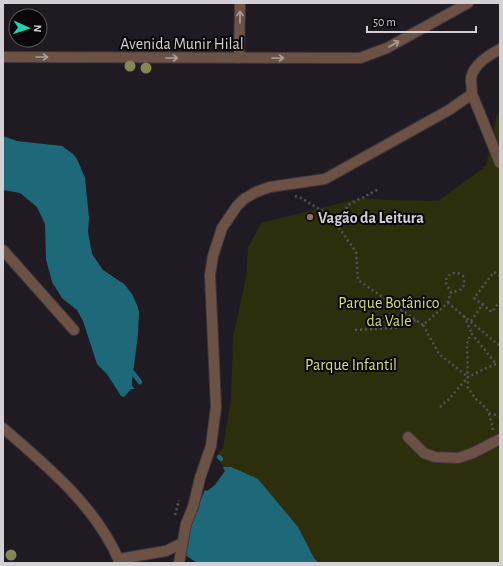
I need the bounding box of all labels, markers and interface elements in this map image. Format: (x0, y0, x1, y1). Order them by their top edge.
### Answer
north arrow (8, 8, 48, 48)
scale bar (367, 8, 476, 34)
one-way arrow (236, 11, 243, 24)
text: 50 m (373, 16, 396, 28)
text: N (32, 24, 43, 33)
street label: Avenida Munir Hilal (120, 36, 244, 52)
one-way arrow (388, 40, 400, 48)
one-way arrow (35, 53, 48, 61)
one-way arrow (165, 54, 178, 62)
one-way arrow (271, 54, 284, 62)
place label: Vagão da Leitura (318, 210, 424, 226)
marker: Vagão da Leitura (305, 212, 315, 222)
park label: Parque Botânico da Vale (338, 295, 440, 329)
park label: Parque Infantil (305, 357, 397, 373)

